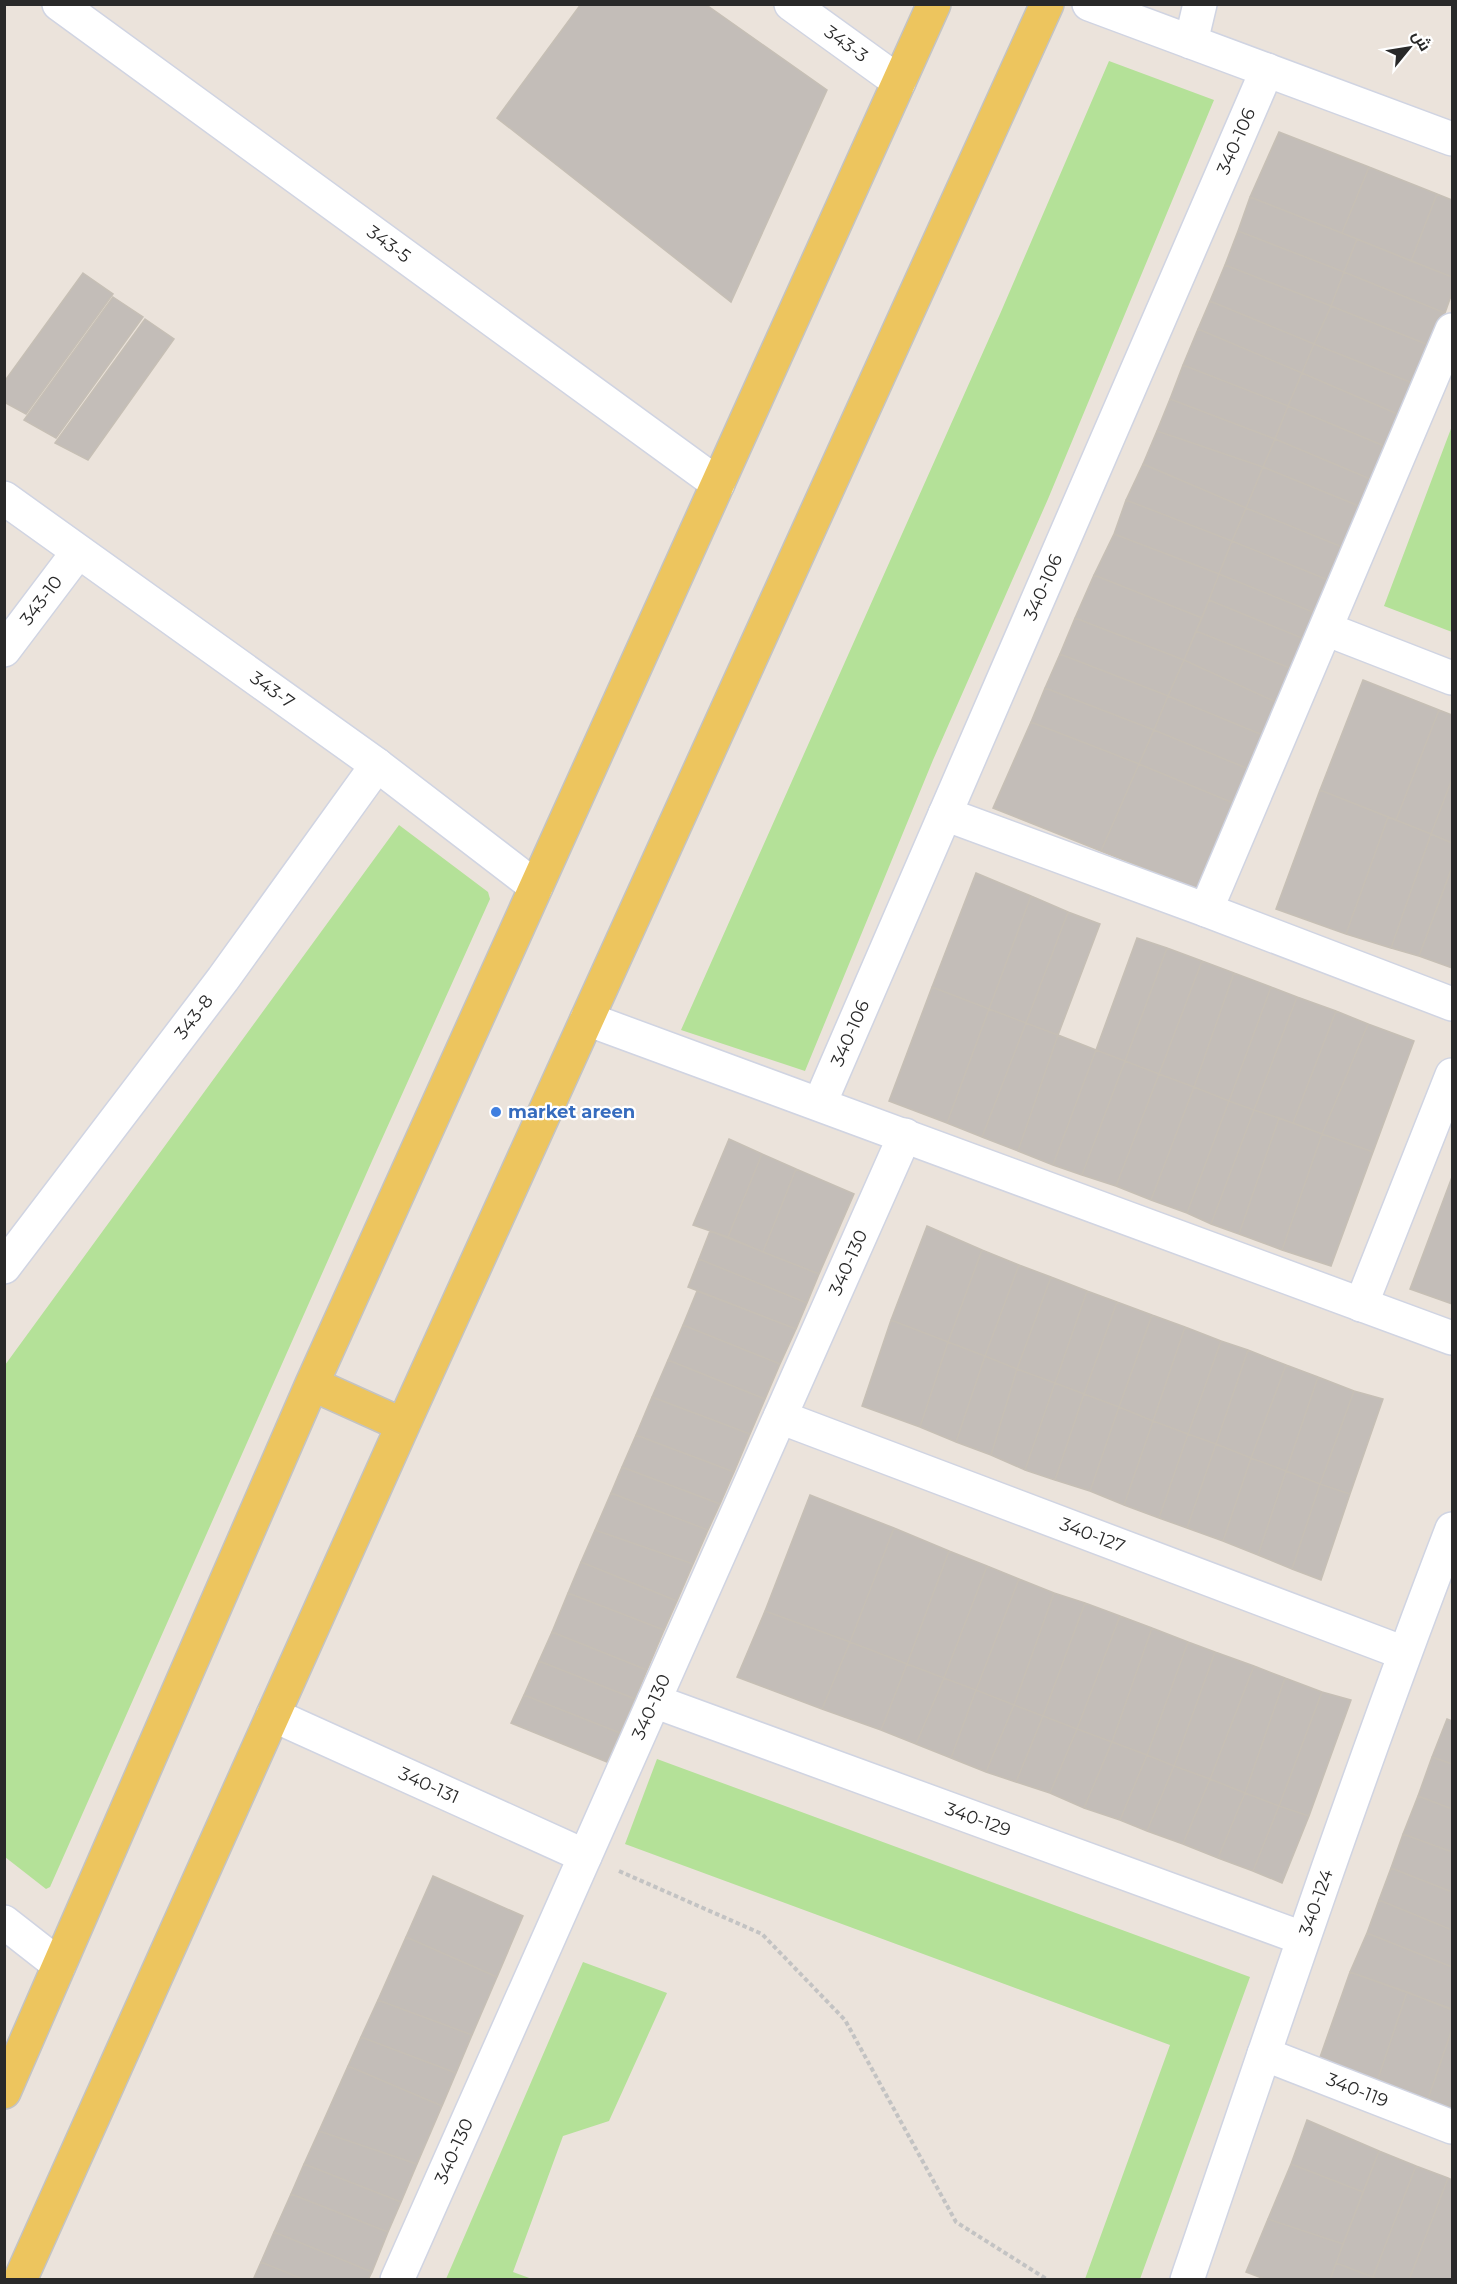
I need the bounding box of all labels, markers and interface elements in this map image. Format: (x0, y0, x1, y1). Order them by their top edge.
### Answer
north arrow (1379, 18, 1439, 78)
street label: 343-3 (820, 21, 872, 67)
text: ش (1408, 27, 1435, 54)
street label: 340-106 (1212, 105, 1260, 178)
street label: 343-5 (362, 221, 415, 268)
street label: 340-106 (1019, 551, 1067, 624)
street label: 343-10 (15, 571, 67, 630)
street label: 343-7 (246, 667, 299, 713)
street label: 343-8 (170, 990, 218, 1044)
street label: 340-106 (826, 997, 874, 1070)
place label: market areen (508, 1101, 635, 1123)
marker: market areen (489, 1105, 503, 1119)
street label: 340-130 (824, 1227, 872, 1299)
street label: 340-127 (1057, 1513, 1128, 1557)
street label: 340-130 (627, 1671, 675, 1743)
street label: 340-131 (395, 1762, 462, 1809)
street label: 340-129 (942, 1797, 1014, 1842)
street label: 340-124 (1294, 1866, 1338, 1939)
street label: 340-119 (1323, 2068, 1391, 2112)
street label: 340-130 (430, 2115, 478, 2187)

